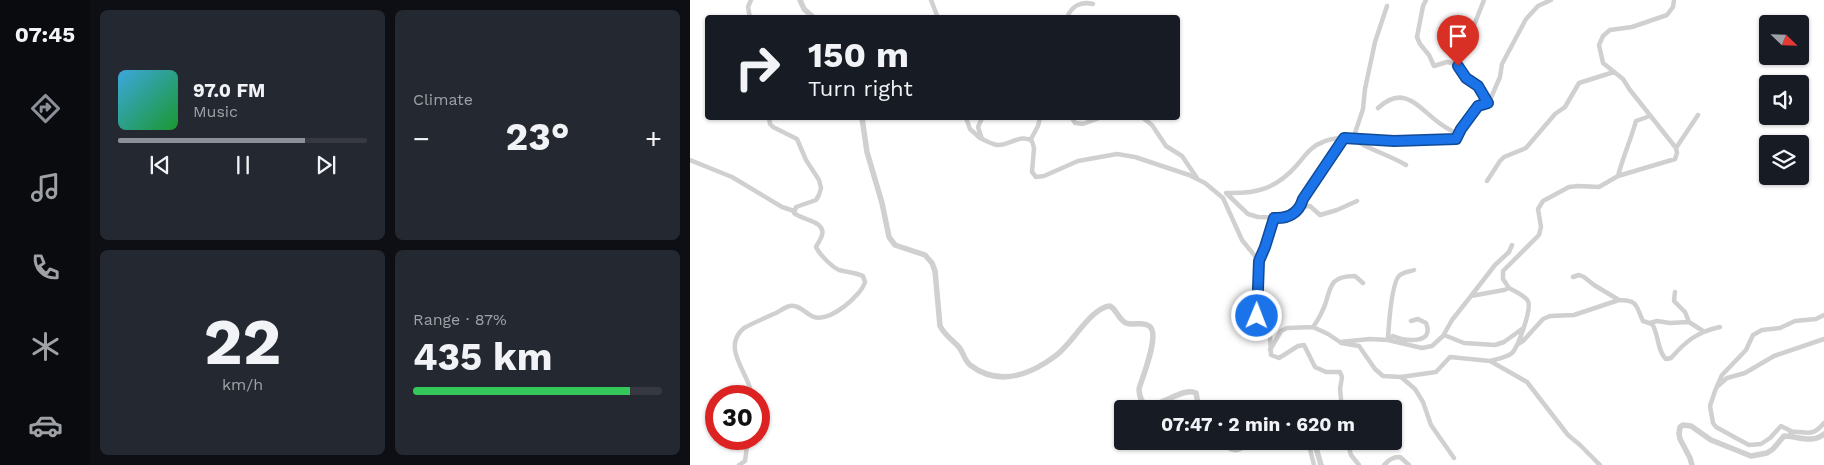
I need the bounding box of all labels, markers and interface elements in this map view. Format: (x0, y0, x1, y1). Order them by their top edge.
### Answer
pin (1437, 15, 1479, 66)
north arrow (1759, 15, 1809, 65)
map controls (1759, 15, 1809, 185)
text: 07:45 (15, 22, 75, 47)
icon: arrive (1444, 22, 1472, 50)
text: 150 m (808, 34, 909, 76)
icon: right (725, 35, 790, 100)
button: sound (1759, 75, 1809, 125)
text: Turn right (808, 76, 913, 101)
text: 97.0 FM (193, 79, 265, 102)
text: Climate (413, 90, 473, 109)
icon: directions (28, 91, 63, 126)
text: Music (193, 102, 238, 121)
text: 23° (506, 115, 570, 159)
text: − (413, 122, 430, 155)
text: + (645, 122, 662, 155)
button: layers (1759, 135, 1809, 185)
icon: previous (146, 151, 174, 179)
icon: pause (229, 151, 257, 179)
icon: next (312, 151, 340, 179)
icon: music (28, 170, 63, 205)
icon: phone (28, 250, 63, 285)
position arrow (1230, 289, 1282, 341)
text: 22 (204, 304, 281, 380)
text: Range · 87% (413, 310, 507, 329)
icon: climate (28, 329, 63, 364)
text: 435 km (413, 335, 553, 379)
text: km/h (222, 375, 263, 394)
speed limit sign: 30 (705, 385, 770, 450)
icon: car (28, 408, 63, 443)
text: 07:47 · 2 min · 620 m (1161, 413, 1355, 436)

